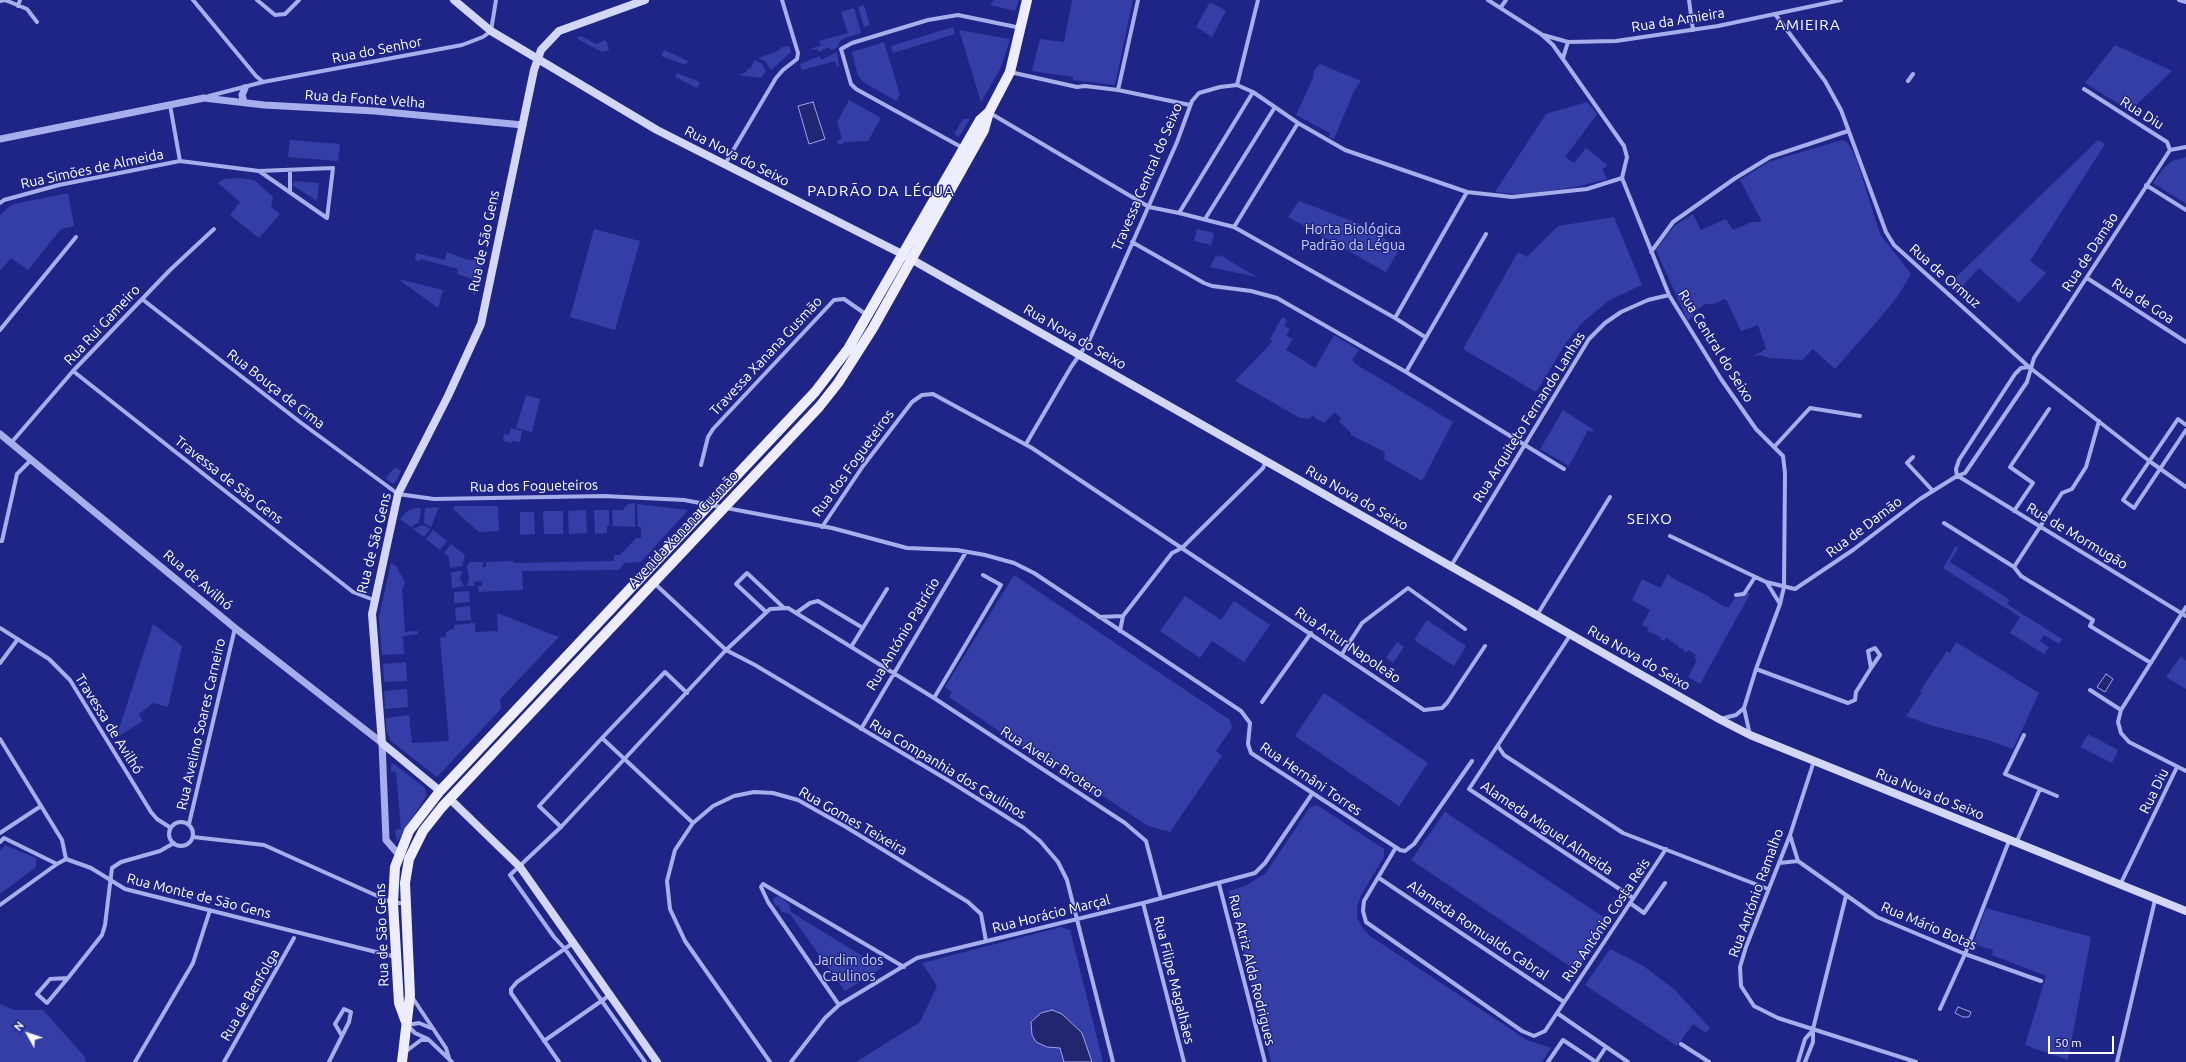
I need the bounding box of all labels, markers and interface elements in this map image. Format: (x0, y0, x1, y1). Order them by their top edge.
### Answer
street label: Rua da Amieira (1630, 4, 1726, 36)
district label: AMIEIRA (1775, 16, 1841, 34)
street label: Rua do Senhor (331, 33, 423, 67)
street label: Rua da Fonte Velha (304, 86, 426, 112)
street label: Rua Diu (2117, 93, 2167, 133)
street label: Travessa Central do Seixo (1108, 100, 1186, 254)
street label: Rua Nova do Seixo (682, 122, 792, 190)
street label: Rua Simões de Almeida (19, 146, 165, 192)
district label: PADRÃO DA LÉGUA (807, 182, 955, 200)
street label: Rua de São Gens (465, 189, 503, 293)
street label: Rua de Damão (2058, 209, 2122, 295)
park label: Horta Biológica Padrão da Légua (1301, 221, 1405, 254)
street label: Rua de Ormuz (1906, 240, 1984, 312)
street label: Rua de Goa (2109, 275, 2177, 327)
street label: Rua Rui Gameiro (61, 281, 143, 369)
street label: Rua Central do Seixo (1675, 287, 1757, 405)
street label: Travessa Xanana Gusmão (706, 293, 826, 419)
street label: Rua Nova do Seixo (1021, 301, 1129, 373)
street label: Rua Arquiteto Fernando Lanhas (1469, 329, 1589, 505)
street label: Rua Bouça de Cima (224, 346, 328, 432)
street label: Rua dos Fogueteiros (809, 406, 897, 520)
street label: Travessa de São Gens (171, 432, 287, 528)
street label: Rua Nova do Seixo (1303, 462, 1411, 534)
street label: Avenida Xanana Gusmão (624, 467, 742, 591)
street label: Rua dos Fogueteiros (470, 476, 598, 496)
street label: Rua de São Gens (353, 491, 395, 595)
street label: Rua de Damão (1823, 493, 1905, 561)
street label: Rua de Mormugão (2023, 499, 2131, 573)
district label: SEIXO (1627, 510, 1673, 528)
street label: Rua de Avilhó (160, 546, 236, 614)
street label: Rua António Patrício (863, 575, 943, 693)
street label: Rua Artur Napoleão (1292, 603, 1404, 687)
street label: Rua Nova do Seixo (1585, 622, 1693, 694)
street label: Rua Avelino Soares Carneiro (173, 636, 229, 812)
street label: Travessa de Avilhó (71, 671, 147, 777)
street label: Rua Companhia dos Caulinos (867, 715, 1029, 823)
street label: Rua Avelar Brotero (998, 723, 1106, 801)
street label: Rua Hernâni Torres (1257, 739, 1365, 819)
street label: Rua Nova do Seixo (1873, 765, 1987, 823)
street label: Rua Diu (2136, 766, 2172, 816)
street label: Alameda Miguel Almeida (1478, 777, 1616, 879)
street label: Rua Gomes Teixeira (796, 783, 910, 859)
street label: Rua António Ramalho (1725, 826, 1787, 960)
street label: Rua António Costa Reis (1558, 855, 1654, 985)
street label: Rua Monte de São Gens (125, 870, 273, 922)
street label: Alameda Romualdo Cabral (1405, 877, 1551, 983)
street label: Rua de São Gens (372, 883, 392, 987)
street label: Rua Horácio Marçal (990, 891, 1112, 937)
street label: Rua Atriz Alda Rodrigues (1225, 893, 1279, 1047)
street label: Rua Mário Botas (1879, 898, 1979, 954)
street label: Rua Filipe Magalhães (1150, 914, 1198, 1046)
street label: Rua de Benfolga (217, 946, 283, 1044)
park label: Jardim dos Caulinos (815, 952, 883, 984)
north arrow (8, 1014, 48, 1054)
text: N (12, 1019, 26, 1033)
scale bar (2050, 1028, 2116, 1054)
text: 50 m (2055, 1036, 2082, 1049)

